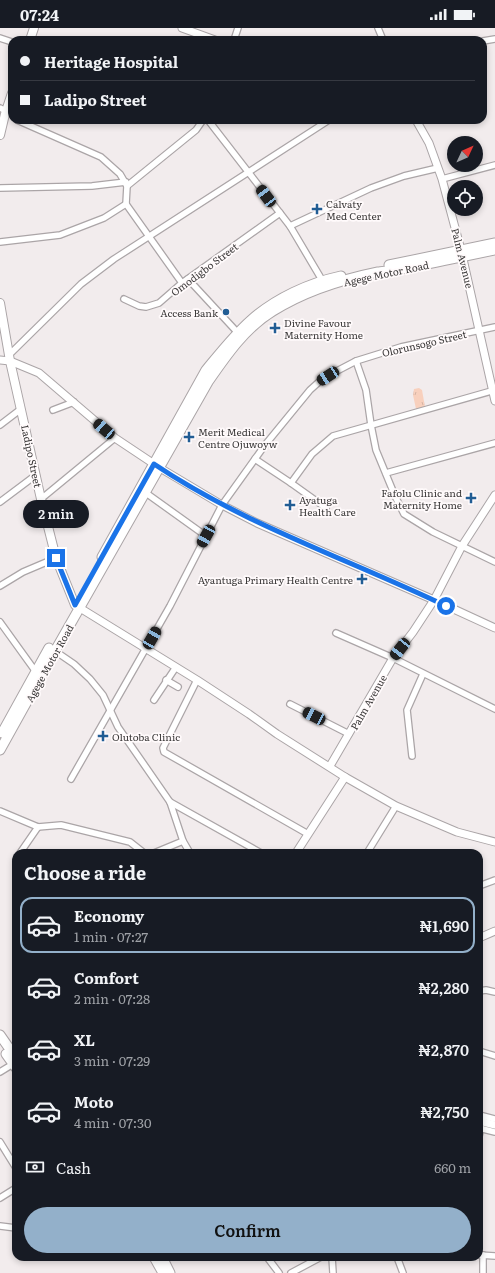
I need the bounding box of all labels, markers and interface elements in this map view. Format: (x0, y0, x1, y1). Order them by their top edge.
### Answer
text: 07:24 (20, 3, 59, 26)
text: Heritage Hospital (44, 50, 178, 73)
text: Ladipo Street (44, 88, 147, 111)
north arrow (447, 136, 483, 172)
map controls (447, 136, 483, 216)
button: locate (447, 180, 483, 216)
car (254, 183, 278, 209)
place label: Calvaty Med Center (326, 196, 382, 223)
marker: Calvaty Med Center (311, 203, 323, 215)
street label: Palm Avenue (448, 226, 478, 290)
street label: Omodigbo Street (167, 239, 241, 299)
street label: Agege Motor Road (342, 257, 430, 289)
place label: Access Bank (160, 305, 219, 320)
marker: Access Bank (221, 307, 231, 317)
place label: Divine Favour Maternity Home (284, 315, 363, 342)
marker: Divine Favour Maternity Home (269, 322, 281, 334)
street label: Olorunsogo Street (380, 326, 468, 360)
car (315, 364, 341, 388)
car (91, 417, 117, 441)
street label: Ladipo Street (18, 423, 46, 489)
place label: Merit Medical Centre Ojuwoyw (198, 424, 278, 451)
marker: Merit Medical Centre Ojuwoyw (183, 431, 195, 443)
place label: Fafolu Clinic and Maternity Home (381, 485, 462, 512)
place label: Ayatuga Health Care (299, 492, 356, 519)
marker: Fafolu Clinic and Maternity Home (465, 492, 477, 504)
marker: Ayatuga Health Care (284, 499, 296, 511)
callout: 2 min (23, 500, 89, 528)
text: 2 min (38, 504, 74, 523)
car (195, 523, 217, 549)
route end (47, 549, 65, 567)
place label: Ayantuga Primary Health Centre (198, 572, 353, 587)
marker: Ayantuga Primary Health Centre (356, 573, 368, 585)
route start (437, 597, 455, 615)
street label: Agege Motor Road (21, 621, 77, 705)
car (141, 625, 163, 651)
car (388, 636, 412, 662)
street label: Palm Avenue (346, 672, 390, 732)
car (301, 705, 327, 727)
place label: Olutoba Clinic (112, 729, 180, 744)
marker: Olutoba Clinic (97, 730, 109, 742)
text: Choose a ride (24, 859, 146, 886)
text: Economy (74, 904, 144, 927)
icon: car (26, 907, 62, 943)
text: ₦1,690 (420, 914, 469, 937)
text: 1 min · 07:27 (74, 927, 148, 946)
text: Comfort (74, 966, 139, 989)
icon: car (26, 969, 62, 1005)
text: ₦2,280 (418, 976, 469, 999)
text: 2 min · 07:28 (74, 989, 150, 1008)
text: XL (74, 1028, 95, 1051)
icon: car (26, 1031, 62, 1067)
text: ₦2,870 (418, 1038, 469, 1061)
text: 3 min · 07:29 (74, 1051, 150, 1070)
text: Moto (74, 1090, 114, 1113)
icon: car (26, 1093, 62, 1129)
text: ₦2,750 (420, 1100, 469, 1123)
text: 4 min · 07:30 (74, 1113, 151, 1132)
icon: cash (24, 1156, 46, 1178)
text: Cash (56, 1156, 91, 1179)
text: 660 m (434, 1158, 471, 1177)
button: Confirm (24, 1207, 471, 1253)

